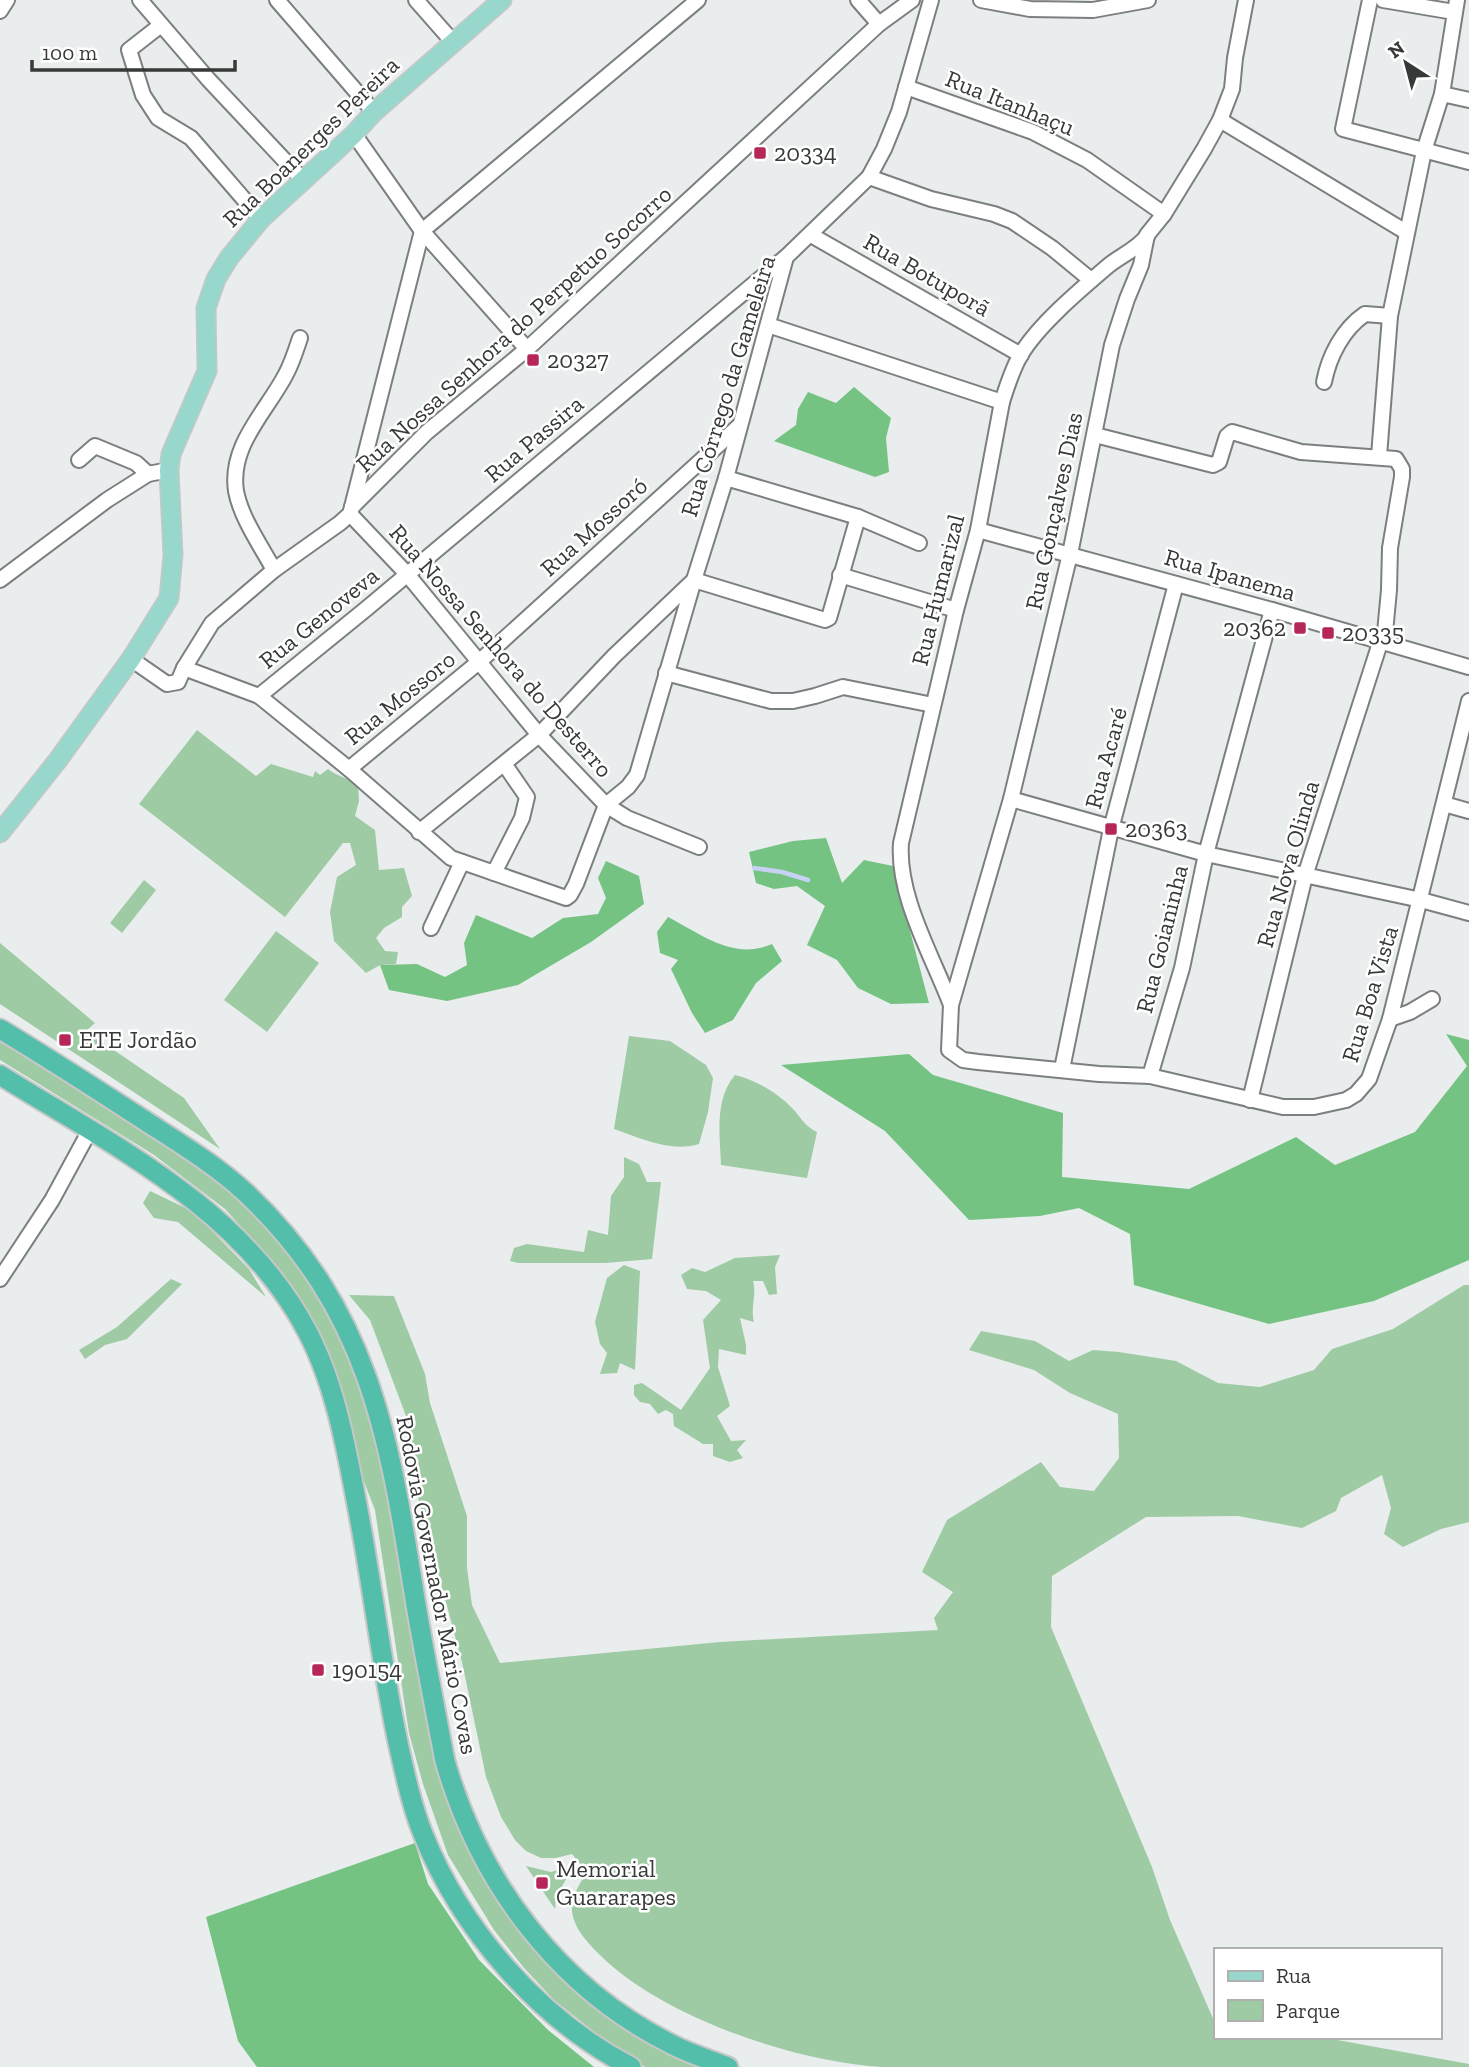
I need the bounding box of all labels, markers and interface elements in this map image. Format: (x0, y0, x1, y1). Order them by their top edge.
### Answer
scale bar (32, 28, 234, 72)
north arrow (1371, 28, 1441, 98)
text: N (1384, 36, 1409, 63)
text: 100 m (42, 40, 97, 65)
street label: Rua Boanerges Pereira (217, 50, 405, 233)
street label: Rua Itanhaçu (941, 64, 1079, 142)
place label: 20334 (774, 138, 837, 167)
marker: 20334 (752, 145, 768, 161)
street label: Rua Nossa Senhora do Perpetuo Socorro (350, 179, 677, 478)
street label: Rua Botuporã (859, 227, 996, 323)
street label: Rua Córrego da Gameleira (674, 251, 781, 520)
place label: 20327 (547, 345, 609, 374)
marker: 20327 (525, 352, 541, 368)
street label: Rua Passira (478, 389, 589, 488)
street label: Rua Gonçalves Dias (1018, 409, 1089, 612)
street label: Rua Mossoró (534, 471, 653, 582)
street label: Rua Humarizal (905, 511, 970, 668)
street label: Rua Nossa Senhora do Desterro (384, 518, 619, 783)
street label: Rua Ipanema (1161, 542, 1299, 607)
street label: Rua Genoveva (253, 560, 385, 675)
place label: 20362 (1223, 613, 1286, 642)
place label: 20335 (1342, 618, 1404, 647)
marker: 20362 (1292, 620, 1308, 636)
marker: 20335 (1320, 625, 1336, 641)
street label: Rua Mossoro (339, 644, 461, 751)
street label: Rua Acaré (1078, 704, 1133, 812)
street label: Rua Nova Olinda (1250, 777, 1325, 951)
place label: 20363 (1125, 814, 1187, 843)
marker: 20363 (1103, 821, 1119, 837)
street label: Rua Goianinha (1129, 861, 1194, 1016)
street label: Rua Boa Vista (1335, 922, 1404, 1066)
place label: ETE Jordão (79, 1025, 197, 1054)
marker: ETE Jordão (57, 1032, 73, 1048)
street label: Rodovia Governador Mário Covas (390, 1413, 485, 1757)
place label: 190154 (332, 1655, 402, 1684)
marker: 190154 (310, 1662, 326, 1678)
place label: Memorial Guararapes (556, 1854, 676, 1911)
marker: Memorial Guararapes (534, 1875, 550, 1891)
legend (1214, 1948, 1441, 2039)
text: Rua (1276, 1963, 1311, 1988)
text: Parque (1276, 1998, 1340, 2023)

